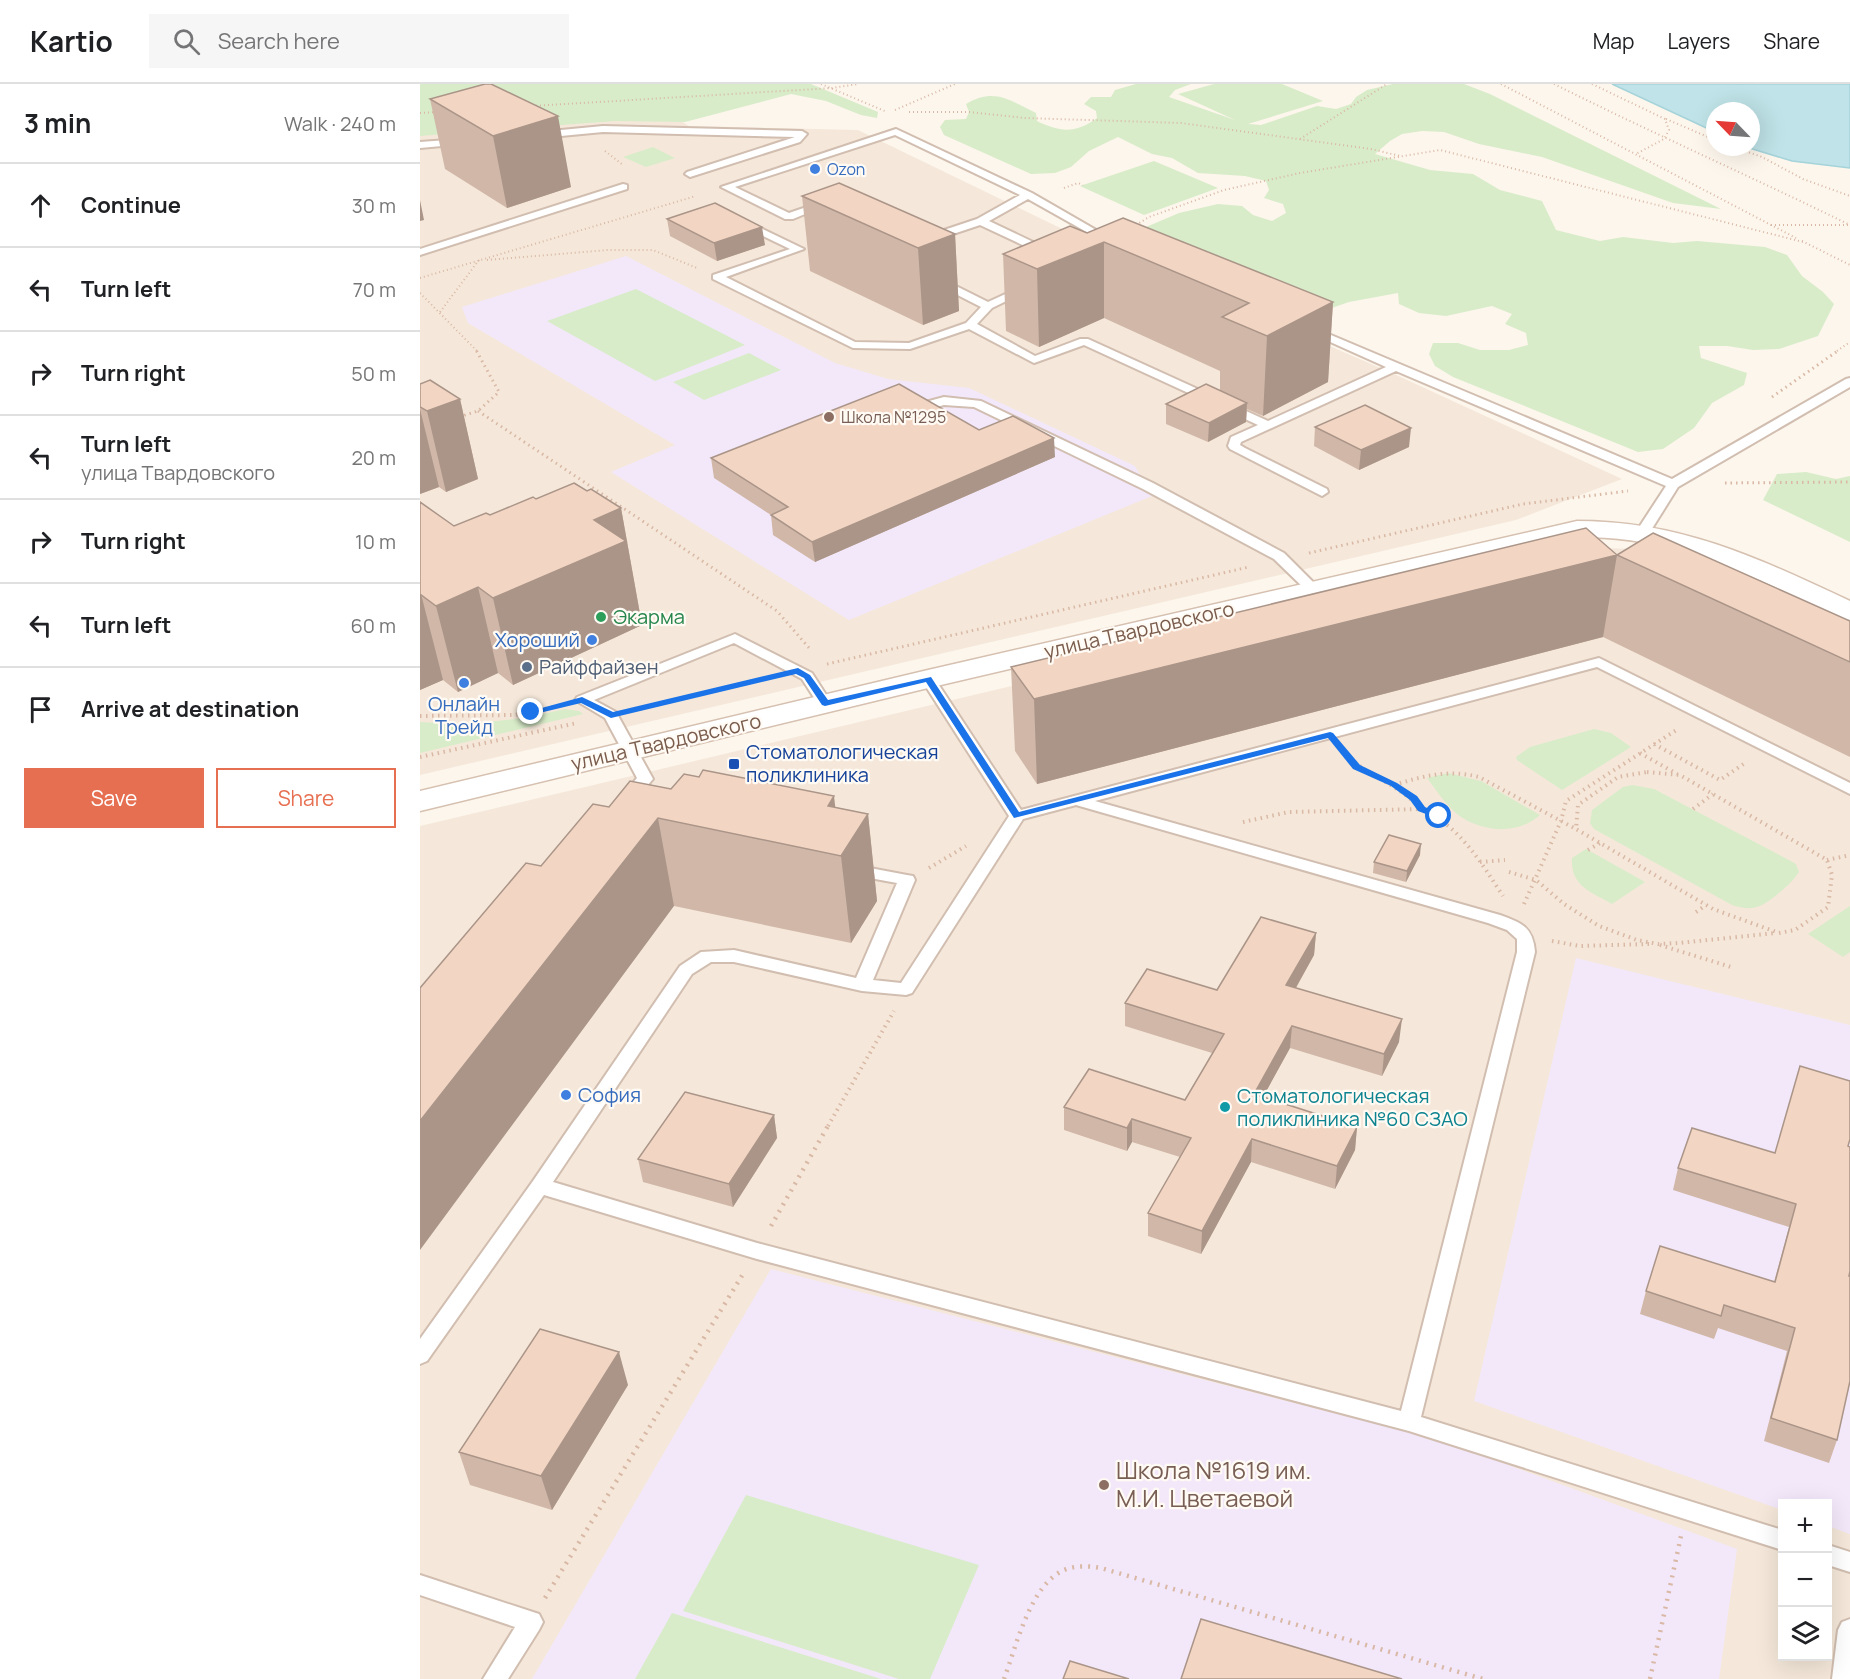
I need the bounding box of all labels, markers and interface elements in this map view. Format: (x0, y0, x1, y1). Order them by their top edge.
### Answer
search box (149, 14, 569, 68)
text: Kartio (30, 22, 113, 60)
icon: search (170, 25, 203, 58)
text: Search here (218, 26, 340, 56)
text: Map (1593, 27, 1634, 55)
text: Layers (1667, 27, 1730, 55)
text: Share (1763, 27, 1820, 55)
north arrow (1706, 102, 1760, 156)
text: 3 min (24, 105, 91, 141)
text: Walk · 240 m (284, 110, 396, 137)
place label: Ozon (827, 158, 865, 180)
marker: Ozon (808, 162, 822, 176)
icon: ahead (24, 189, 57, 222)
text: Continue (81, 190, 181, 220)
text: 30 m (352, 192, 396, 219)
icon: left (24, 273, 57, 306)
text: Turn left (81, 274, 171, 304)
text: 70 m (353, 276, 396, 303)
icon: right (24, 357, 57, 390)
text: Turn right (81, 358, 186, 388)
text: 50 m (351, 360, 396, 387)
place label: Школа №1295 (841, 406, 946, 428)
marker: Школа №1295 (822, 410, 836, 424)
text: Turn left (81, 429, 171, 459)
icon: left (24, 441, 57, 474)
text: 20 m (351, 444, 396, 471)
text: улица Твардовского (81, 459, 275, 486)
icon: right (24, 525, 57, 558)
text: Turn right (81, 526, 186, 556)
text: 10 m (355, 528, 396, 555)
street label: улица Твардовского (1041, 594, 1237, 665)
place label: Экарма (613, 603, 685, 630)
icon: left (24, 609, 57, 642)
text: Turn left (81, 610, 171, 640)
marker: Экарма (594, 610, 608, 624)
text: 60 m (350, 612, 396, 639)
place label: Хороший (495, 626, 580, 653)
marker: Хороший (585, 633, 599, 647)
place label: Райффайзен (539, 653, 659, 680)
marker: Райффайзен (520, 660, 534, 674)
marker: Онлайн Трейд (457, 676, 471, 690)
place label: Онлайн Трейд (428, 690, 500, 740)
icon: arrive (24, 693, 57, 726)
text: Arrive at destination (81, 694, 299, 724)
route end (517, 698, 543, 724)
street label: улица Твардовского (568, 706, 764, 777)
place label: Стоматологическая поликлиника (746, 738, 939, 788)
marker: Стоматологическая поликлиника (727, 757, 741, 771)
button: Save (24, 768, 204, 828)
button: Share (216, 768, 396, 828)
route start (1425, 802, 1451, 828)
place label: София (578, 1081, 641, 1108)
place label: Стоматологическая поликлиника №60 СЗАО (1237, 1082, 1468, 1132)
marker: София (559, 1088, 573, 1102)
marker: Стоматологическая поликлиника №60 СЗАО (1218, 1100, 1232, 1114)
place label: Школа №1619 им. М.И. Цветаевой (1116, 1453, 1311, 1514)
marker: Школа №1619 им. М.И. Цветаевой (1097, 1478, 1111, 1492)
map controls (1778, 1499, 1832, 1661)
button: + (1778, 1499, 1832, 1553)
button: − (1778, 1553, 1832, 1607)
button: layers (1778, 1607, 1832, 1661)

